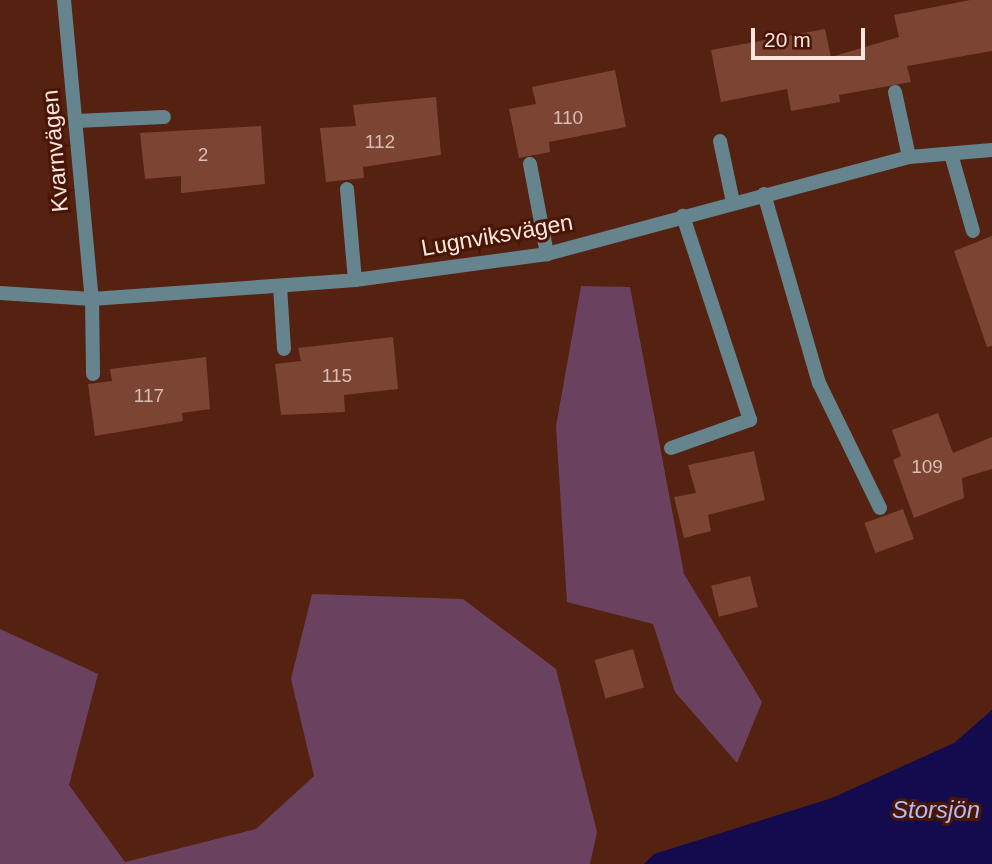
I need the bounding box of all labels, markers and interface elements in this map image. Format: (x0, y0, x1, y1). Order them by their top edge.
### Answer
scale bar (754, 14, 868, 58)
text: 20 m (764, 28, 811, 51)
street label: Kvarnvägen (36, 89, 74, 213)
house number: 110 (553, 107, 583, 129)
house number: 112 (365, 131, 395, 153)
house number: 2 (198, 144, 208, 166)
street label: Lugnviksvägen (419, 208, 575, 262)
house number: 115 (322, 365, 352, 387)
house number: 117 (134, 385, 164, 407)
house number: 109 (911, 456, 943, 478)
water label: Storsjön (892, 796, 980, 824)

